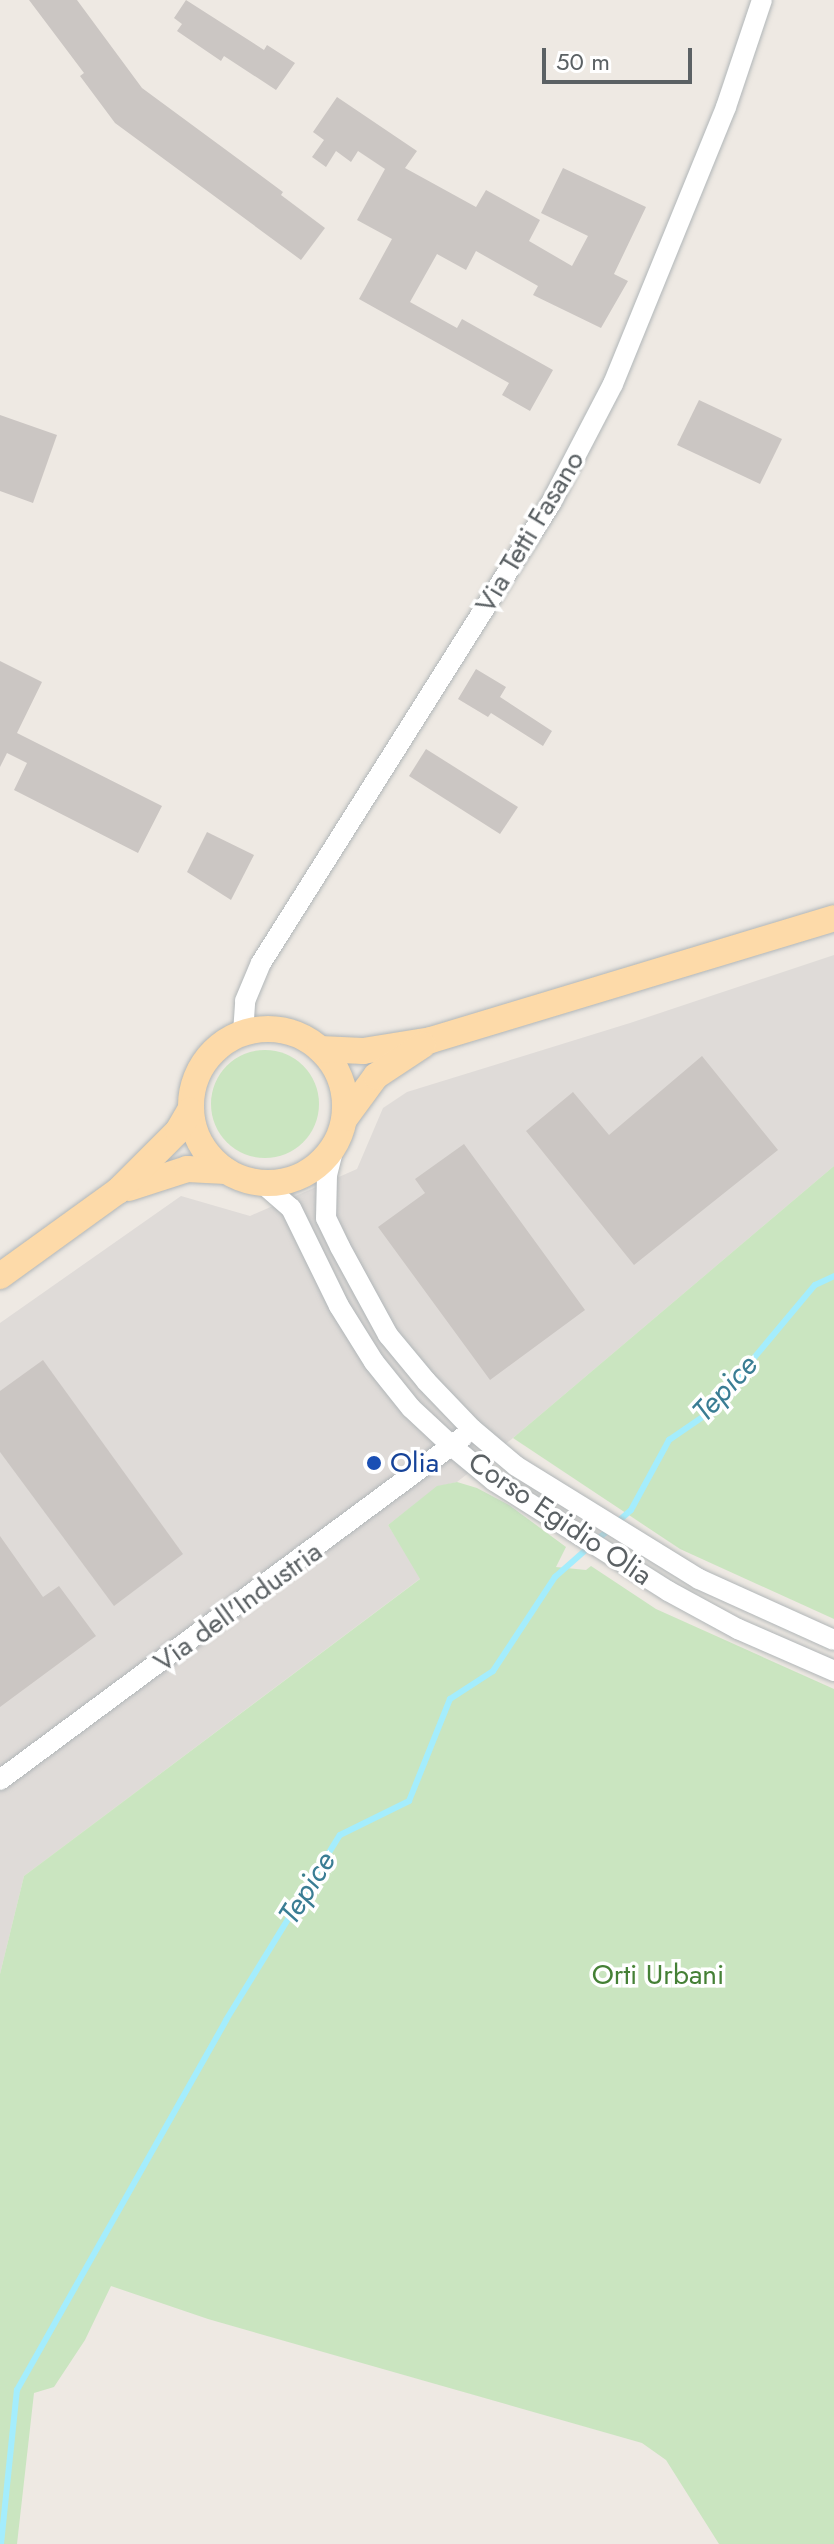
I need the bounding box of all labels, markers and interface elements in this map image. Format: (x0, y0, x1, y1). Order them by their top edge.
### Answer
scale bar (546, 32, 696, 82)
text: 50 m (556, 44, 610, 79)
street label: Via Tetti Fasano (469, 445, 591, 619)
water label: Tepice (685, 1347, 765, 1429)
street label: Corso Egidio Olia (462, 1445, 658, 1593)
place label: Olia (390, 1446, 439, 1480)
marker: Olia (365, 1454, 383, 1472)
street label: Via dell'Industria (147, 1535, 329, 1679)
water label: Tepice (271, 1845, 343, 1931)
park label: Orti Urbani (592, 1958, 724, 1992)

